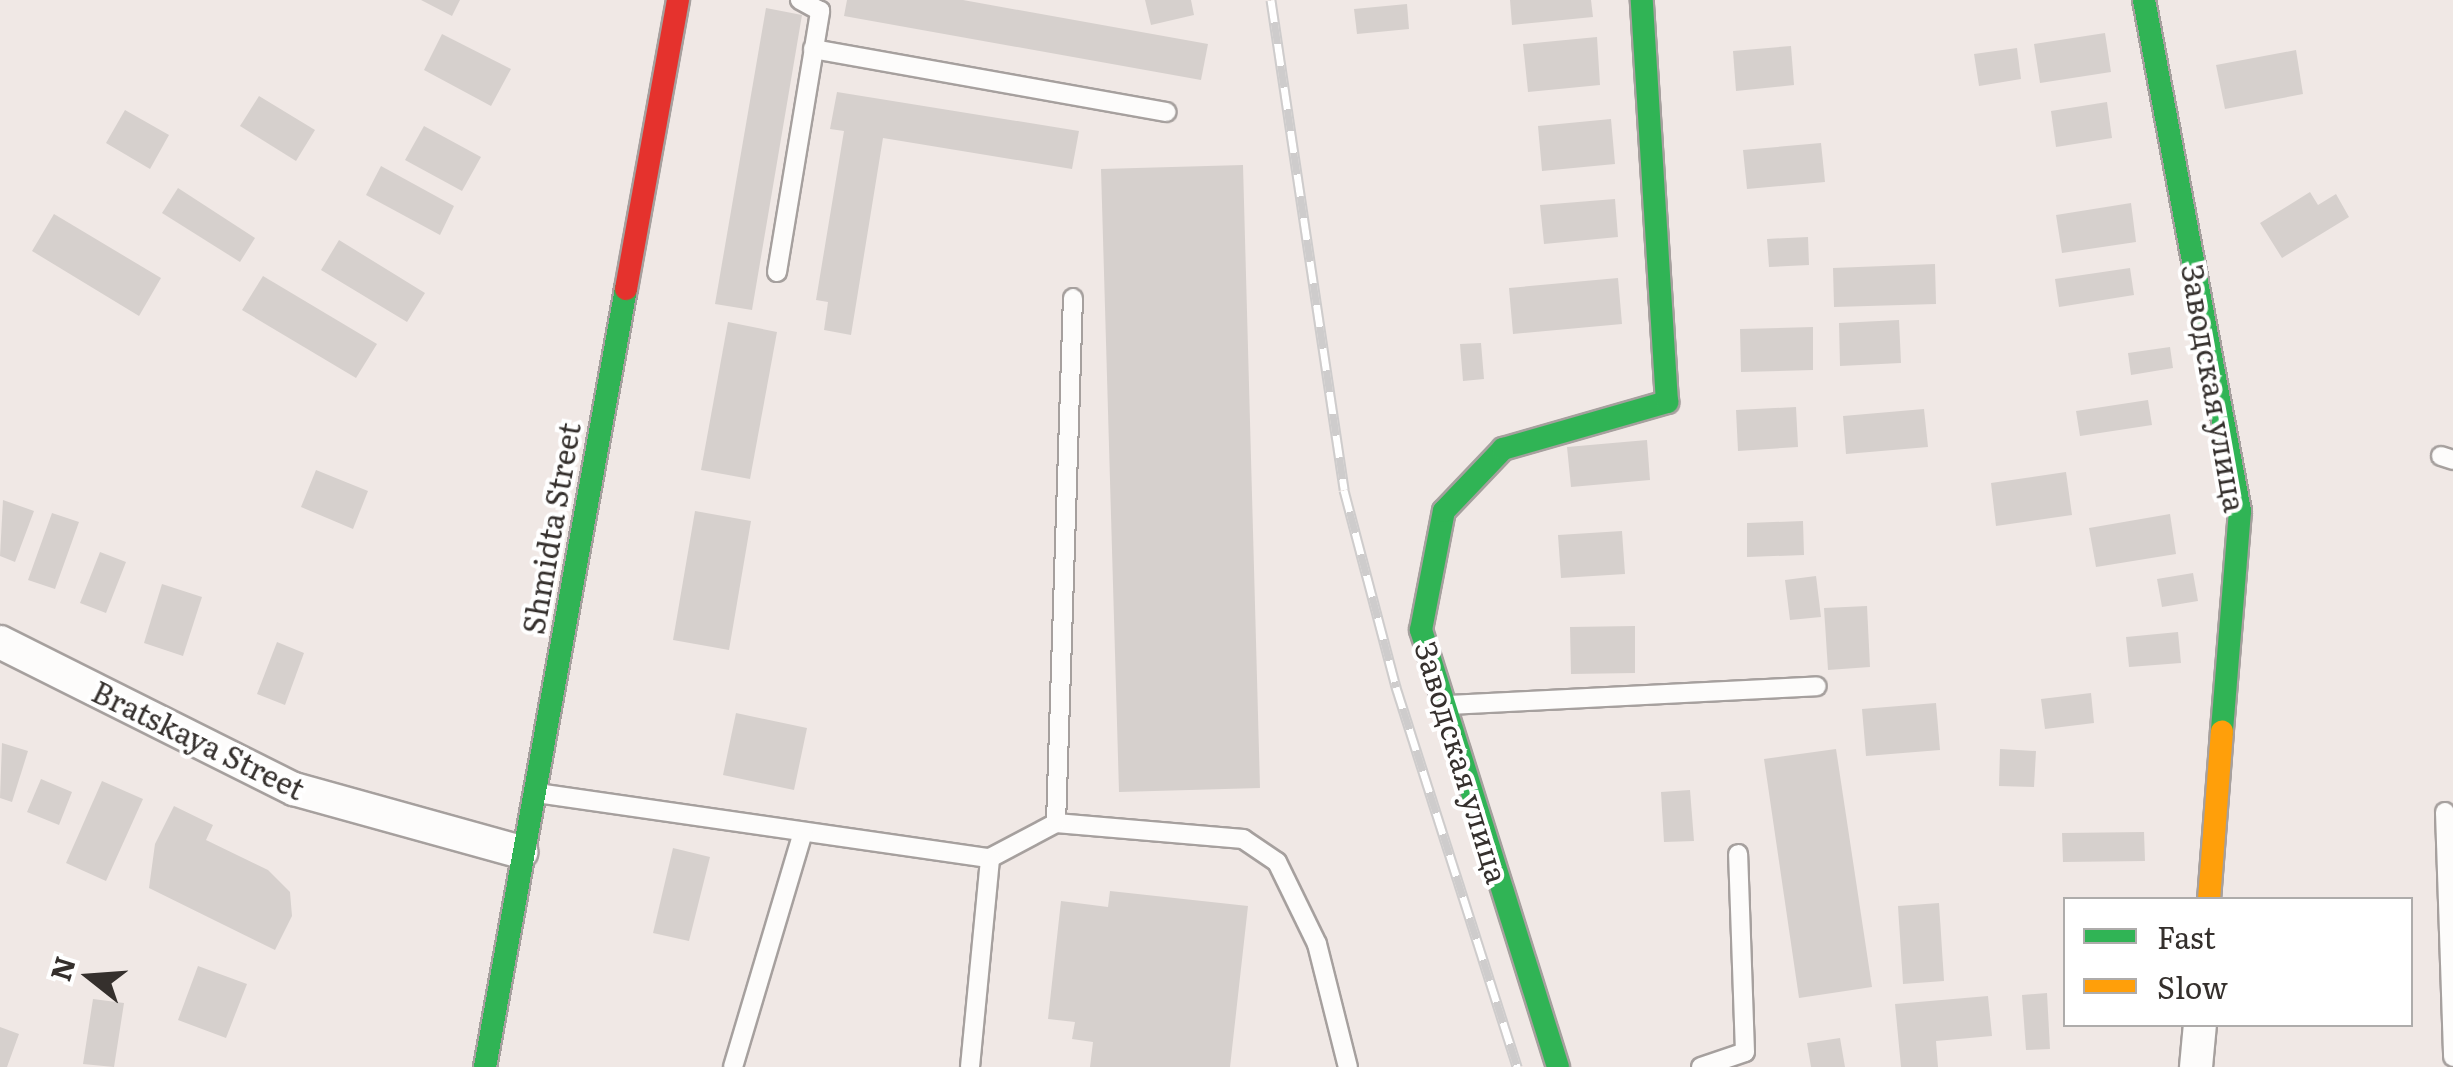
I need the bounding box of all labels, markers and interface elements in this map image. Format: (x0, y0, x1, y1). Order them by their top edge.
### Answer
street label: Заводская улица (2175, 261, 2255, 515)
street label: Shmidta Street (514, 419, 586, 637)
street label: Заводская улица (1409, 637, 1517, 887)
street label: Bratskaya Street (87, 672, 311, 806)
legend (2063, 897, 2413, 1027)
text: Fast (2157, 914, 2216, 958)
north arrow (40, 927, 140, 1027)
text: N (38, 951, 85, 986)
text: Slow (2157, 964, 2228, 1008)

